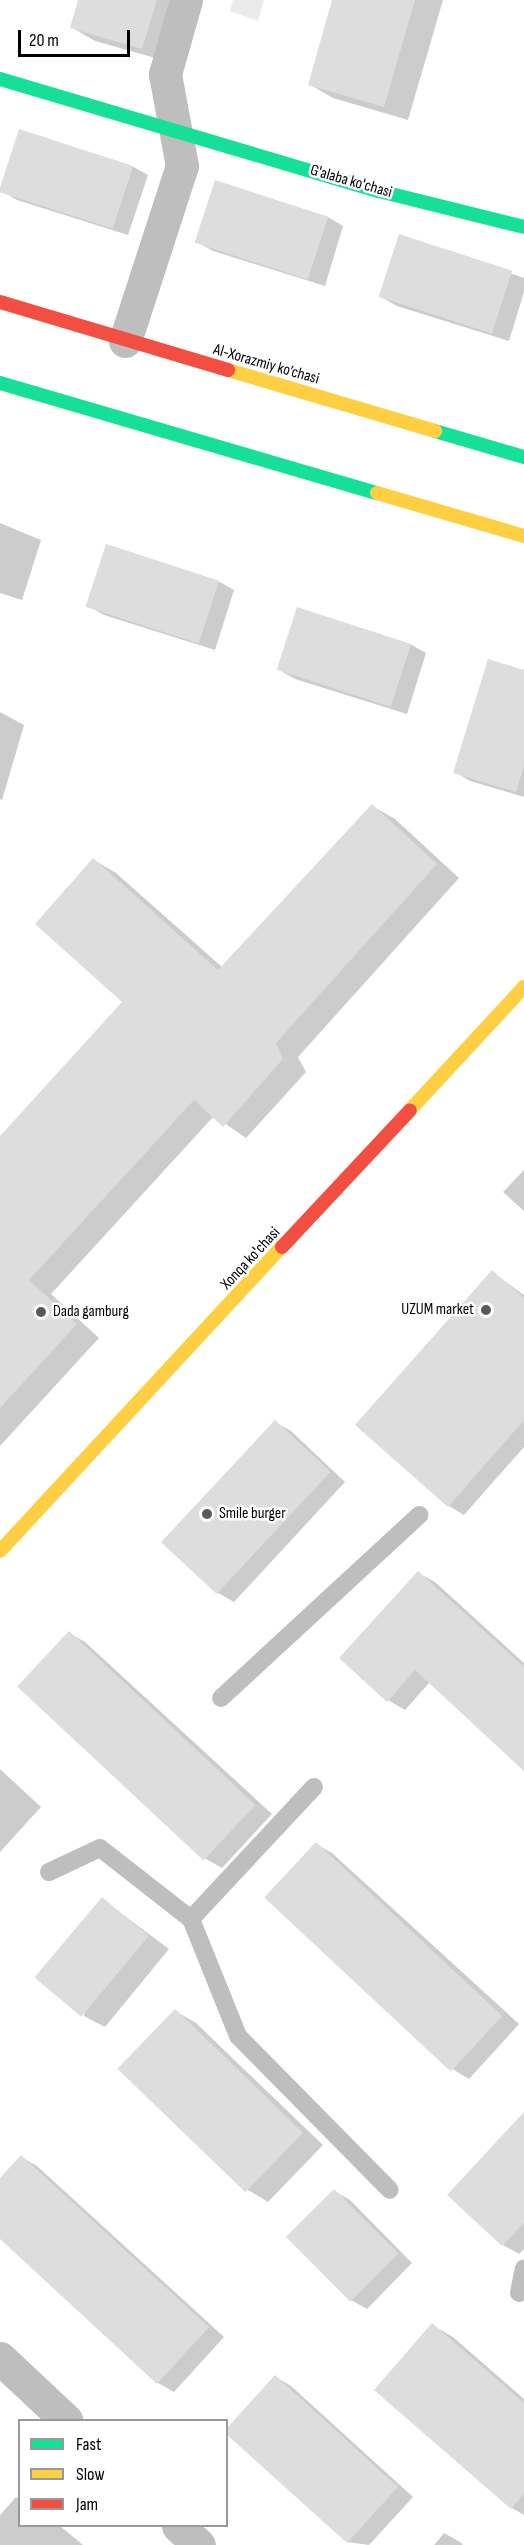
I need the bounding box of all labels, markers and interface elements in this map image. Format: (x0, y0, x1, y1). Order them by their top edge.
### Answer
scale bar (21, 18, 134, 56)
text: 20 m (29, 30, 59, 51)
street label: G'alaba ko'chasi (308, 161, 394, 203)
street label: Al-Xorazmiy ko’chasi (211, 341, 321, 389)
street label: Xonqa ko'chasi (217, 1224, 285, 1294)
place label: UZUM market (401, 1300, 474, 1320)
place label: Dada gamburg (53, 1302, 129, 1322)
marker: UZUM market (479, 1303, 493, 1317)
marker: Dada gamburg (34, 1305, 48, 1319)
place label: Smile burger (219, 1504, 286, 1524)
marker: Smile burger (200, 1507, 214, 1521)
legend (18, 2419, 228, 2527)
text: Fast (76, 2434, 101, 2455)
text: Slow (76, 2464, 105, 2485)
text: Jam (76, 2494, 98, 2515)

